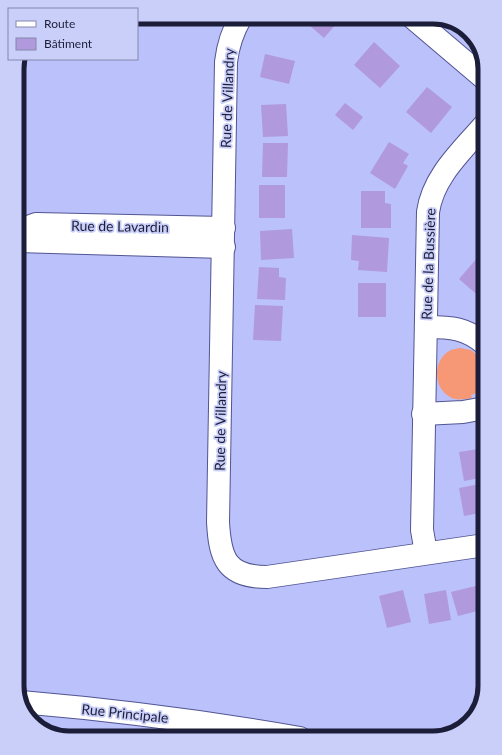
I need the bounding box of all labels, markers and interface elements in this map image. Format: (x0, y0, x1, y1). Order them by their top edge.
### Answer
legend (8, 8, 138, 60)
text: Route (44, 16, 75, 31)
text: Bâtiment (44, 36, 93, 51)
street label: Rue de Villandry (217, 47, 237, 148)
street label: Rue de la Bussière (418, 208, 438, 320)
street label: Rue de Lavardin (71, 217, 169, 235)
street label: Rue de Villandry (211, 370, 229, 471)
street label: Rue Principale (81, 700, 169, 726)

